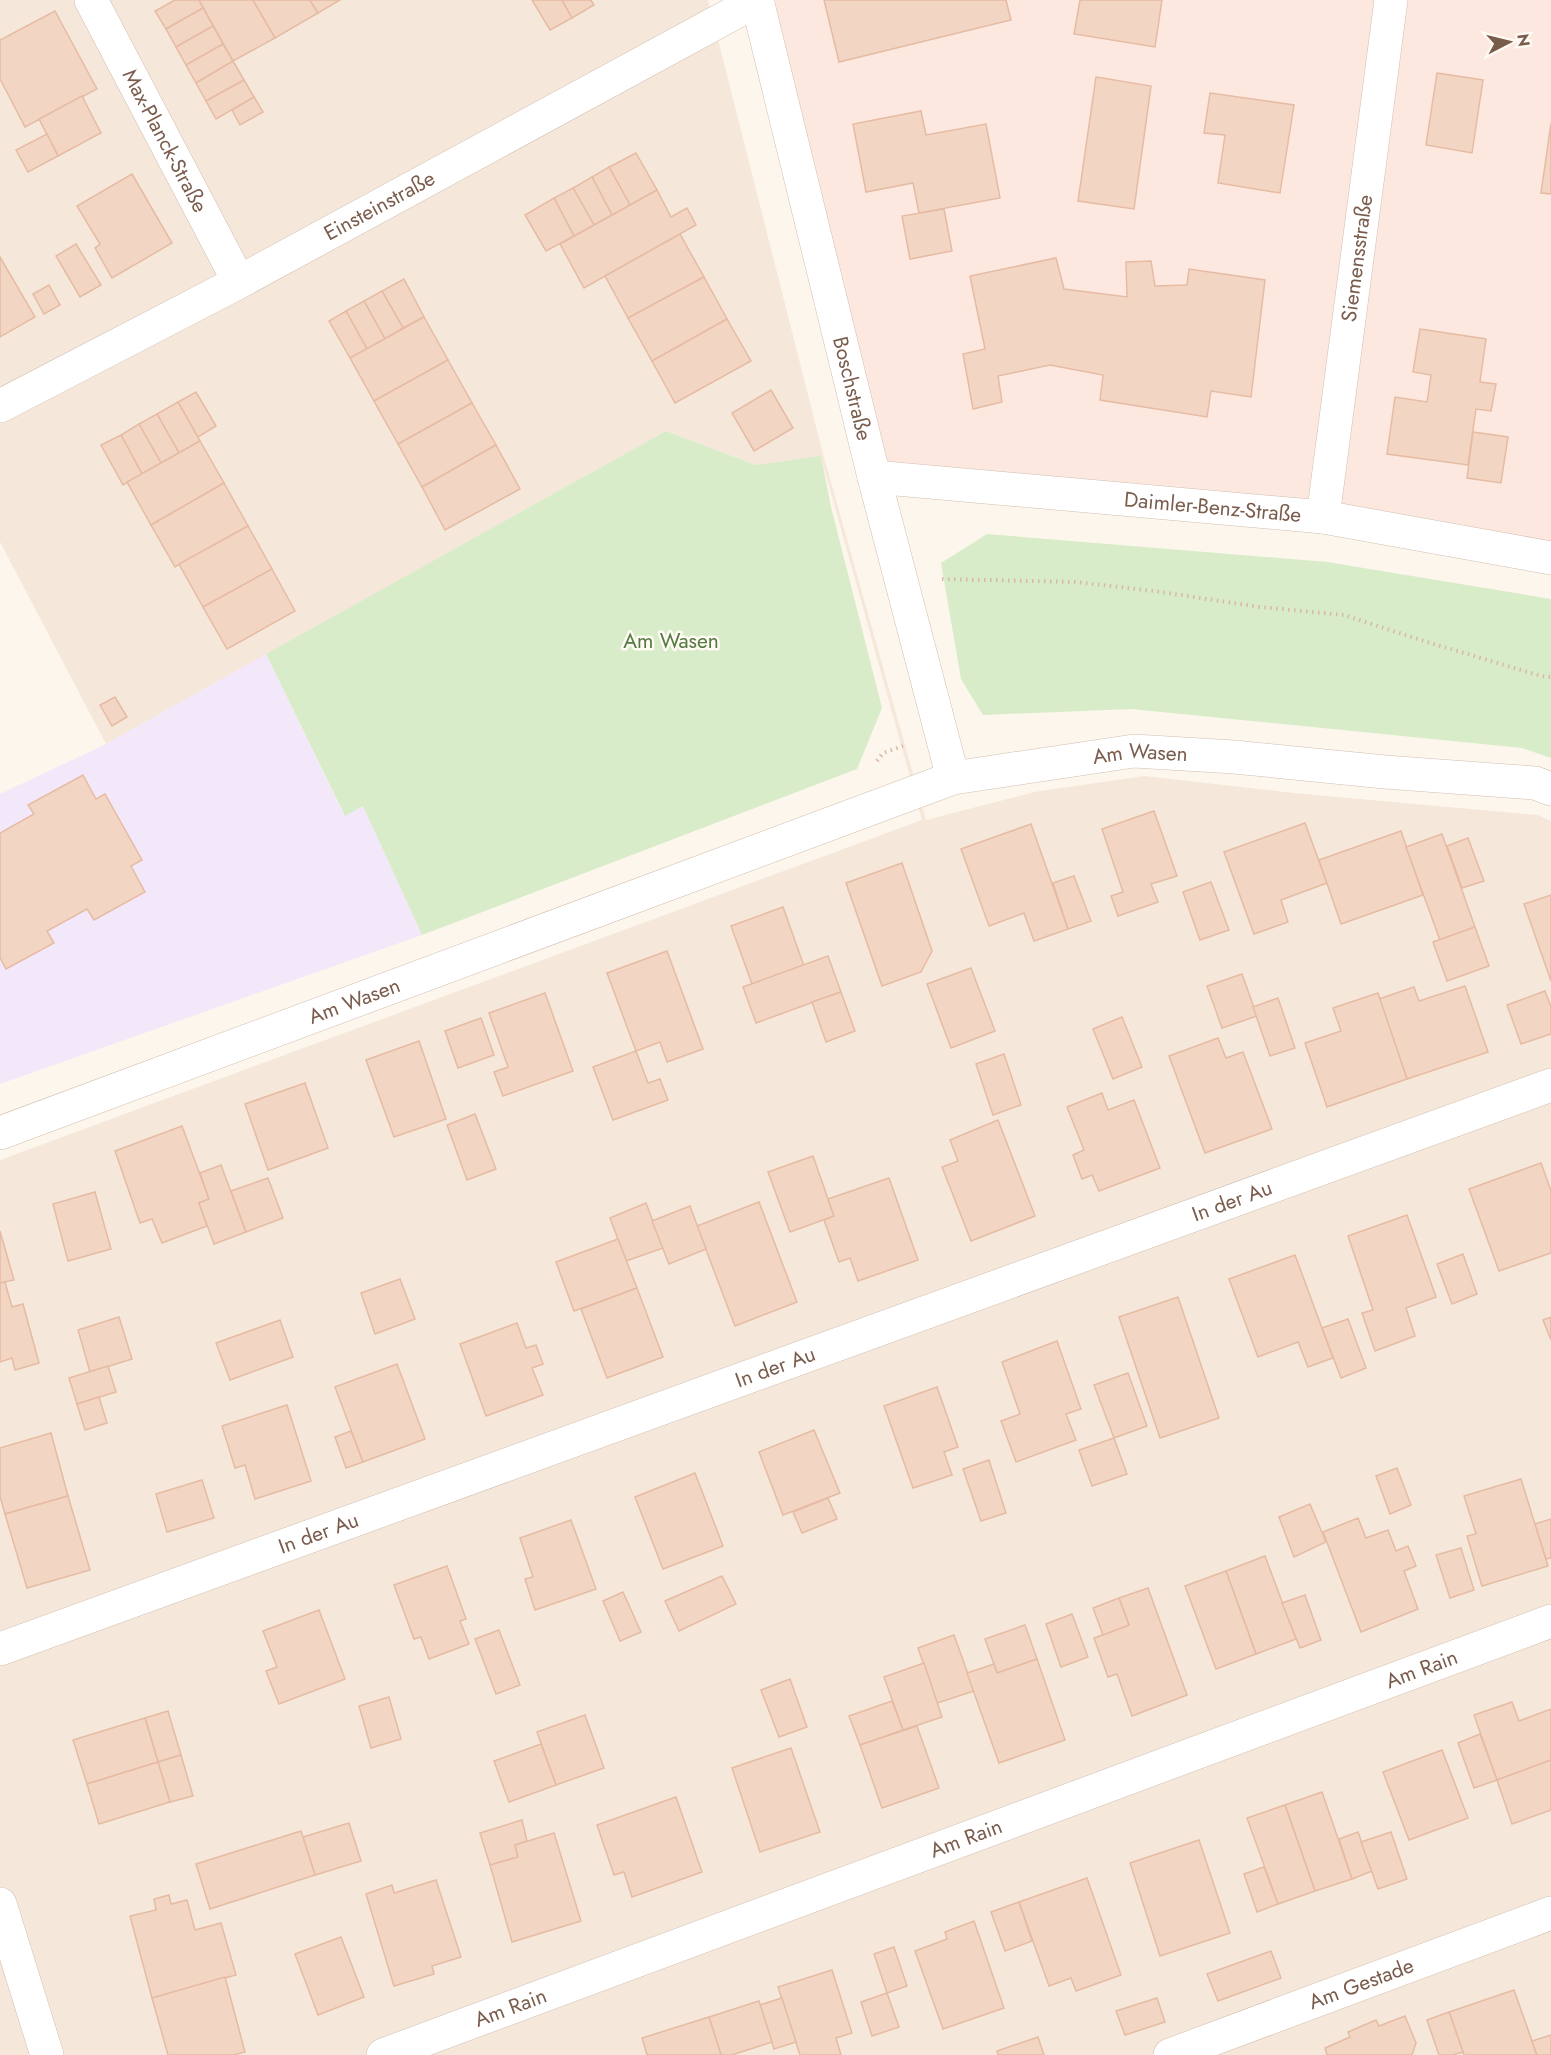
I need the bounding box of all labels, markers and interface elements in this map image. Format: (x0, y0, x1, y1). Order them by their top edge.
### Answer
north arrow (1479, 12, 1539, 72)
text: N (1511, 33, 1536, 48)
street label: Max-Planck-Straße (115, 64, 215, 218)
street label: Einsteinstraße (318, 163, 440, 248)
street label: Siemensstraße (1334, 193, 1380, 324)
street label: Boschstraße (825, 333, 880, 444)
street label: Daimler-Benz-Straße (1123, 484, 1303, 530)
park label: Am Wasen (623, 626, 719, 656)
street label: Am Wasen (1090, 736, 1189, 772)
street label: Am Wasen (304, 970, 404, 1032)
street label: In der Au (1188, 1173, 1276, 1229)
street label: In der Au (731, 1339, 820, 1395)
street label: In der Au (274, 1505, 363, 1561)
street label: Am Rain (1381, 1642, 1462, 1696)
street label: Am Rain (926, 1811, 1006, 1865)
street label: Am Gestade (1304, 1950, 1418, 2017)
street label: Am Rain (470, 1981, 551, 2035)

